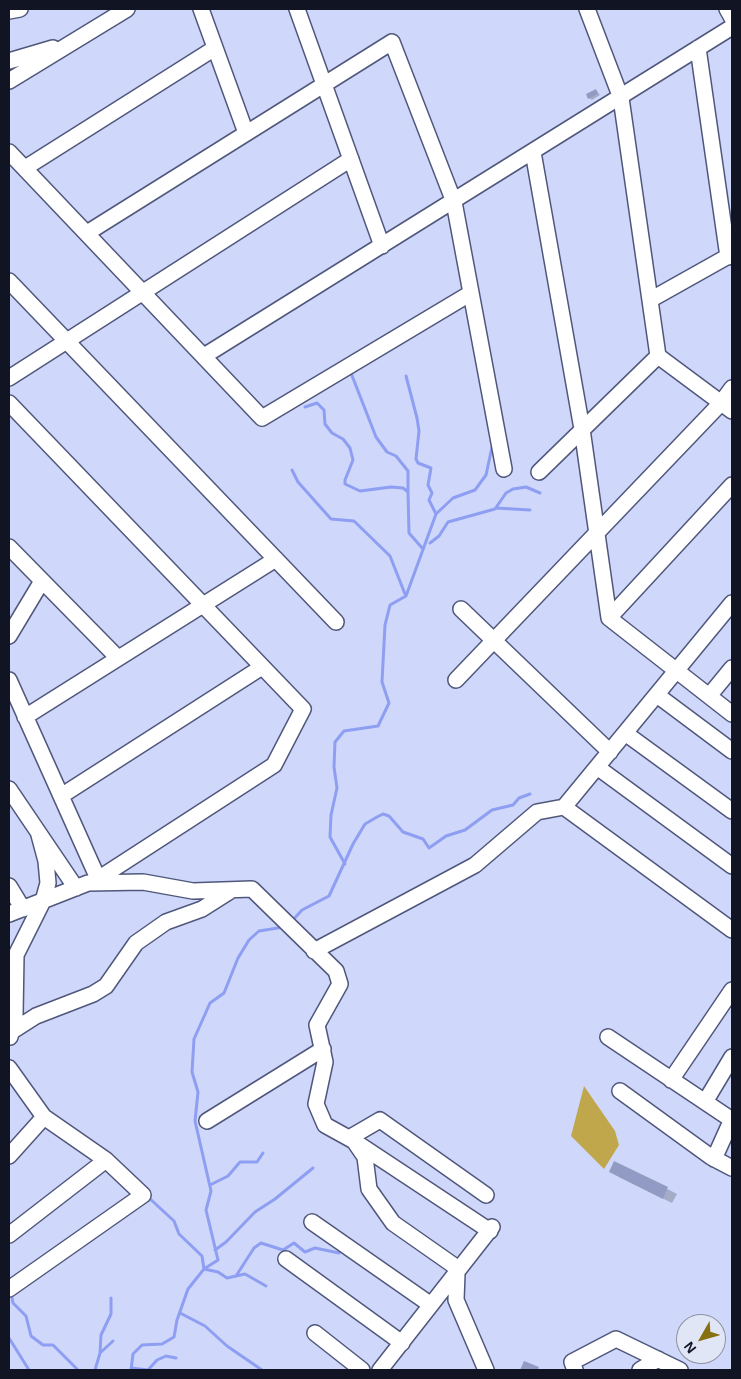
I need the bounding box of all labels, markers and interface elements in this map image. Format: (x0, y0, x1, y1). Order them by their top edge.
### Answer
north arrow (676, 1314, 726, 1364)
text: N (681, 1339, 699, 1357)

